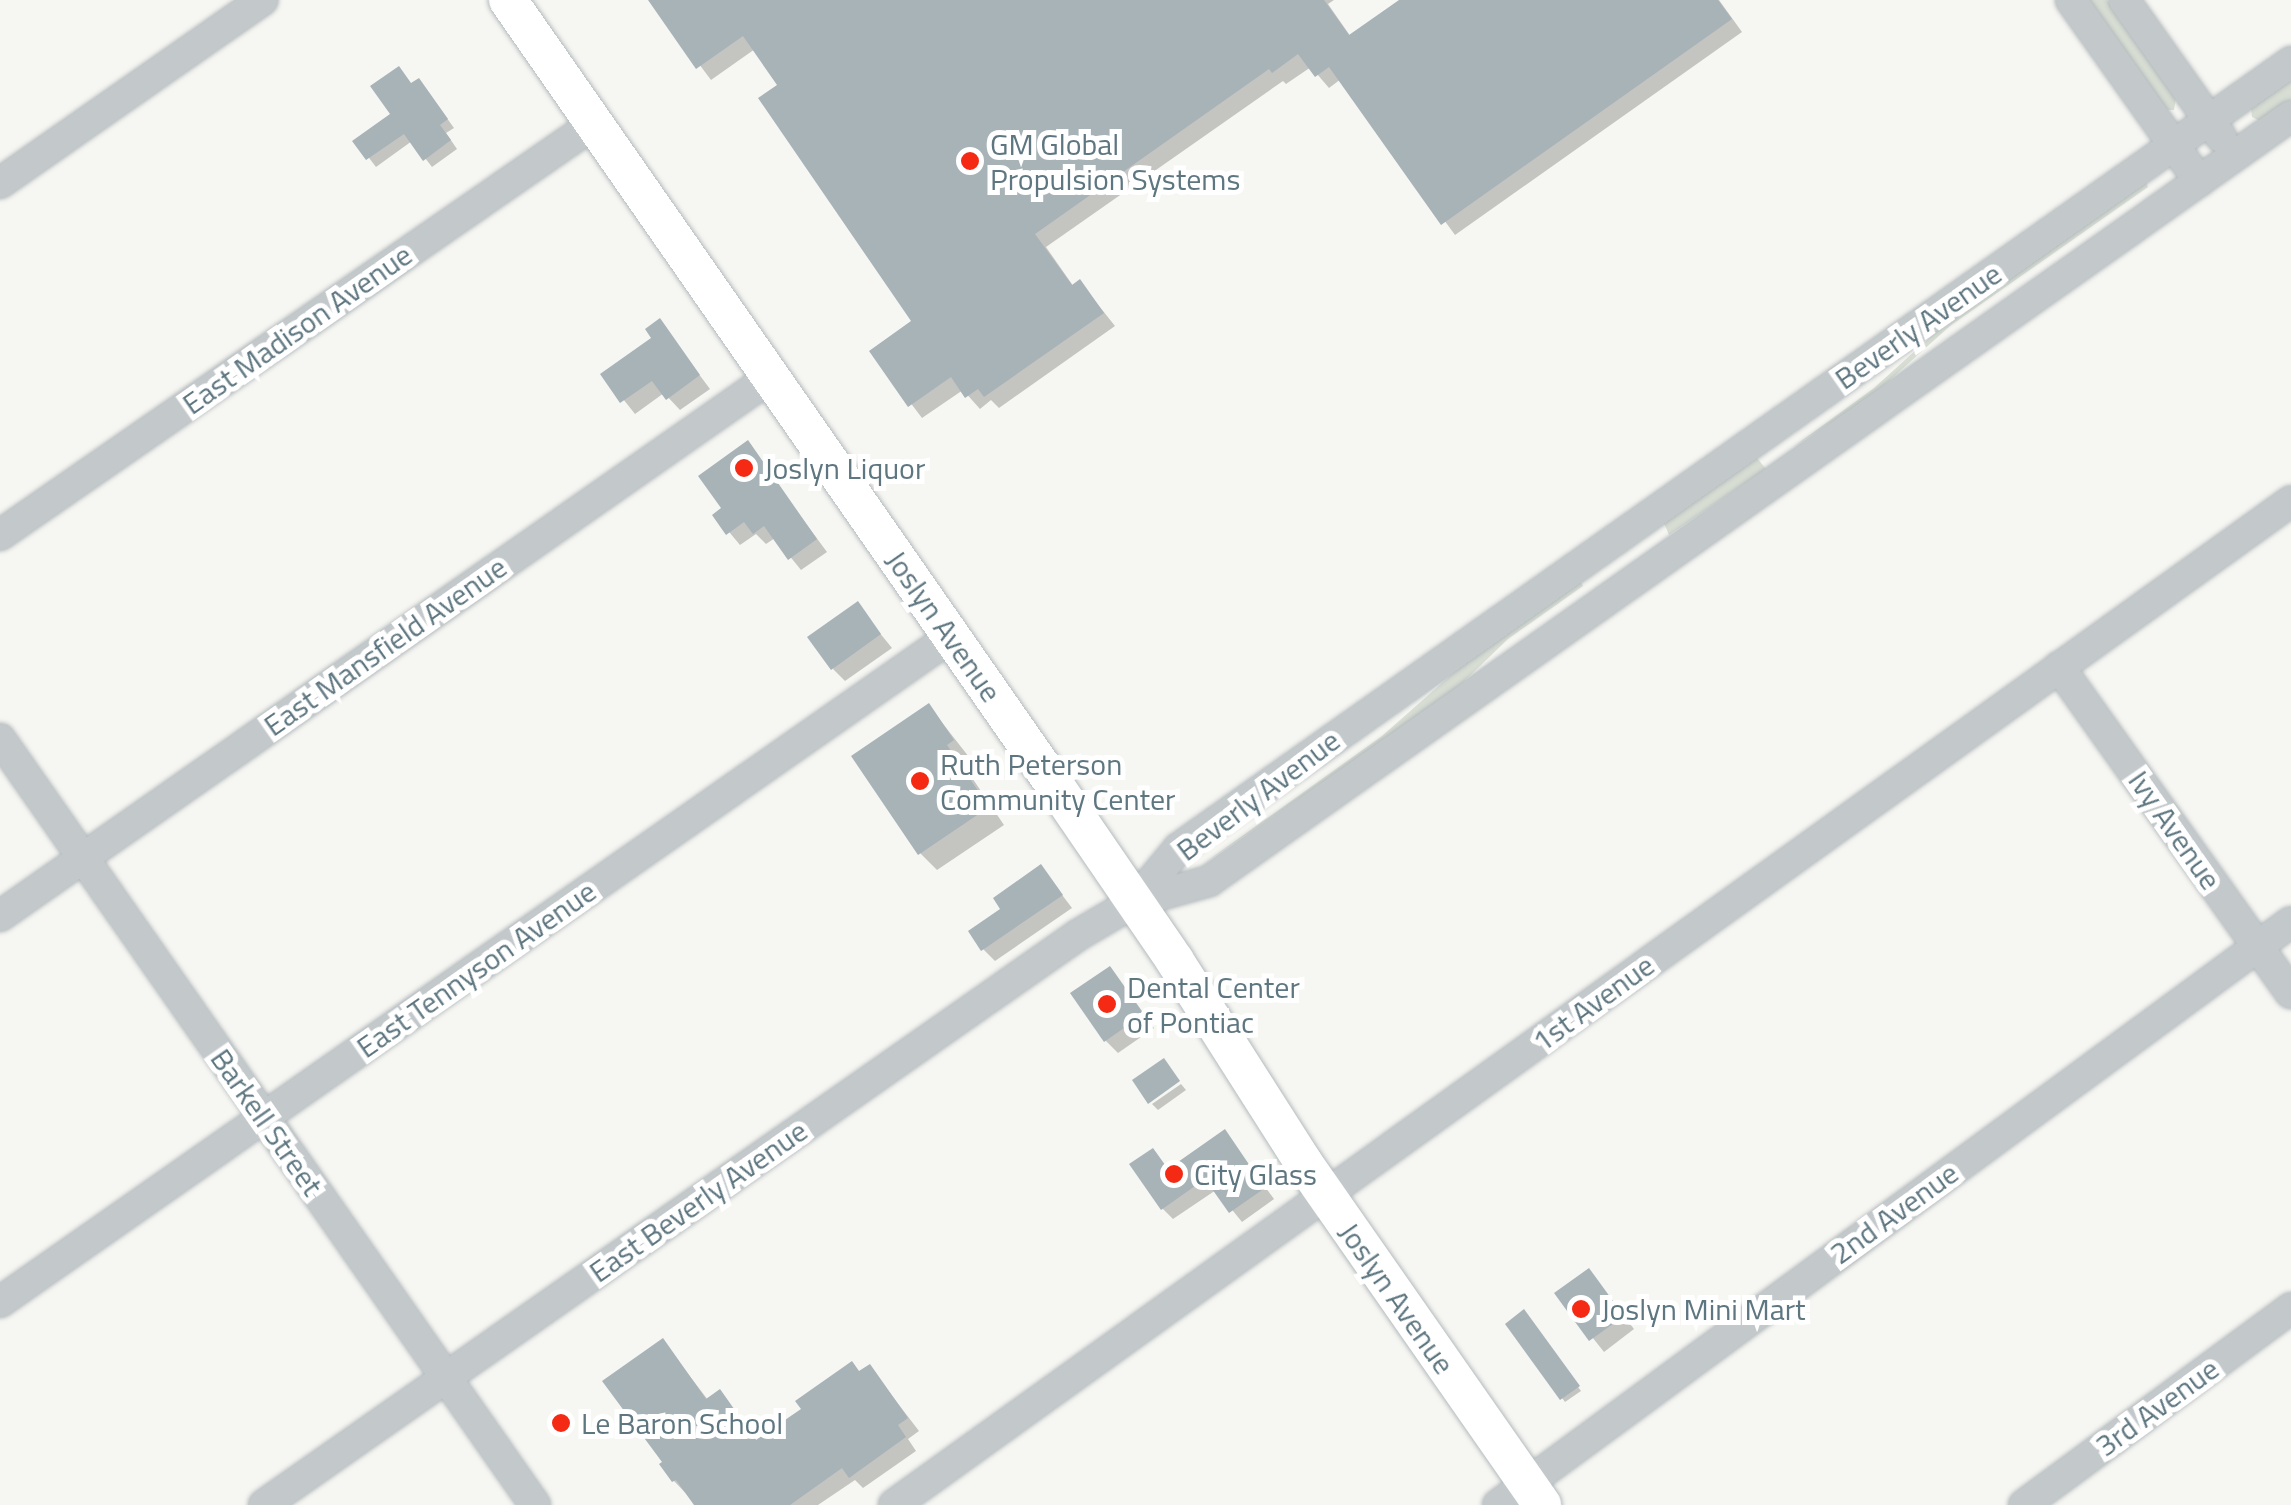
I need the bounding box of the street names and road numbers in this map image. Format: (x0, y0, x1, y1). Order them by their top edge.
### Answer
street label: East Madison Avenue (175, 236, 419, 422)
street label: Beverly Avenue (1828, 255, 2008, 397)
street label: Joslyn Avenue (879, 543, 1009, 709)
street label: East Mansfield Avenue (257, 549, 513, 743)
street label: Beverly Avenue (1169, 722, 1347, 868)
street label: Ivy Avenue (2121, 764, 2229, 896)
street label: East Tennyson Avenue (350, 873, 602, 1065)
street label: 1st Avenue (1525, 947, 1661, 1059)
street label: Barkell Street (203, 1042, 331, 1202)
street label: East Beverly Avenue (582, 1112, 814, 1290)
street label: 2nd Avenue (1823, 1155, 1965, 1271)
street label: Joslyn Avenue (1332, 1215, 1462, 1381)
street label: 3rd Avenue (2089, 1350, 2225, 1464)

